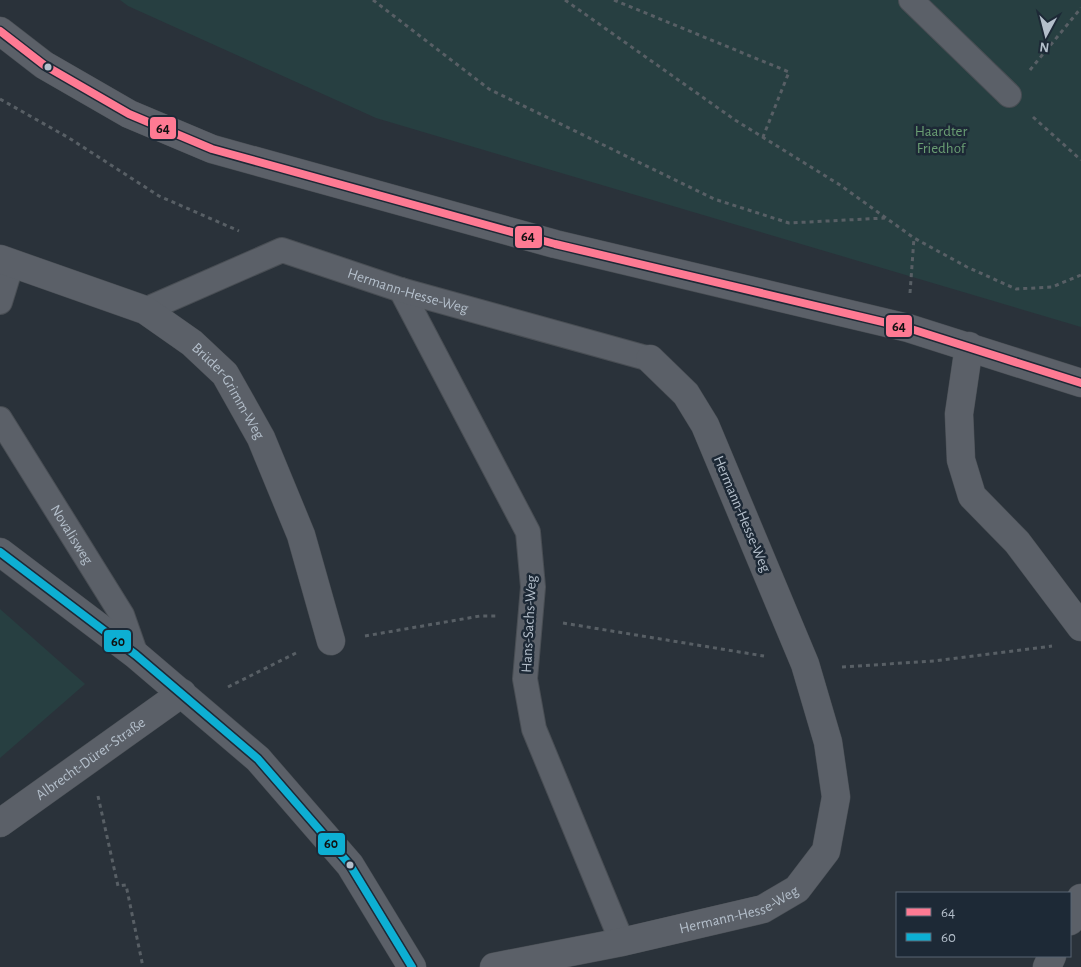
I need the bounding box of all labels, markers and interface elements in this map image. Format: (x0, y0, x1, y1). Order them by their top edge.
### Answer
north arrow (1021, 10, 1071, 60)
text: N (1039, 39, 1050, 54)
unlabelled marker (43, 62, 53, 72)
line badge: 64 (149, 116, 177, 140)
text: 64 (156, 122, 170, 136)
park label: Haardter Friedhof (915, 124, 967, 156)
line badge: 64 (514, 225, 543, 249)
text: 64 (521, 230, 535, 244)
street label: Hermann-Hesse-Weg (346, 265, 471, 316)
line badge: 64 (885, 314, 913, 338)
text: 64 (892, 320, 906, 334)
street label: Brüder-Grimm-Weg (189, 340, 268, 442)
street label: Hermann-Hesse-Weg (711, 454, 774, 575)
street label: Novalisweg (48, 502, 96, 567)
street label: Hans-Sachs-Weg (519, 574, 539, 673)
line badge: 60 (103, 629, 132, 653)
text: 60 (111, 635, 125, 649)
street label: Albrecht-Dürer-Straße (33, 714, 148, 803)
line badge: 60 (317, 832, 346, 856)
text: 60 (324, 837, 338, 851)
unlabelled marker (345, 860, 355, 870)
street label: Hermann-Hesse-Weg (678, 882, 801, 936)
legend (896, 892, 1071, 957)
text: 64 (941, 905, 955, 920)
text: 60 (941, 930, 956, 945)

